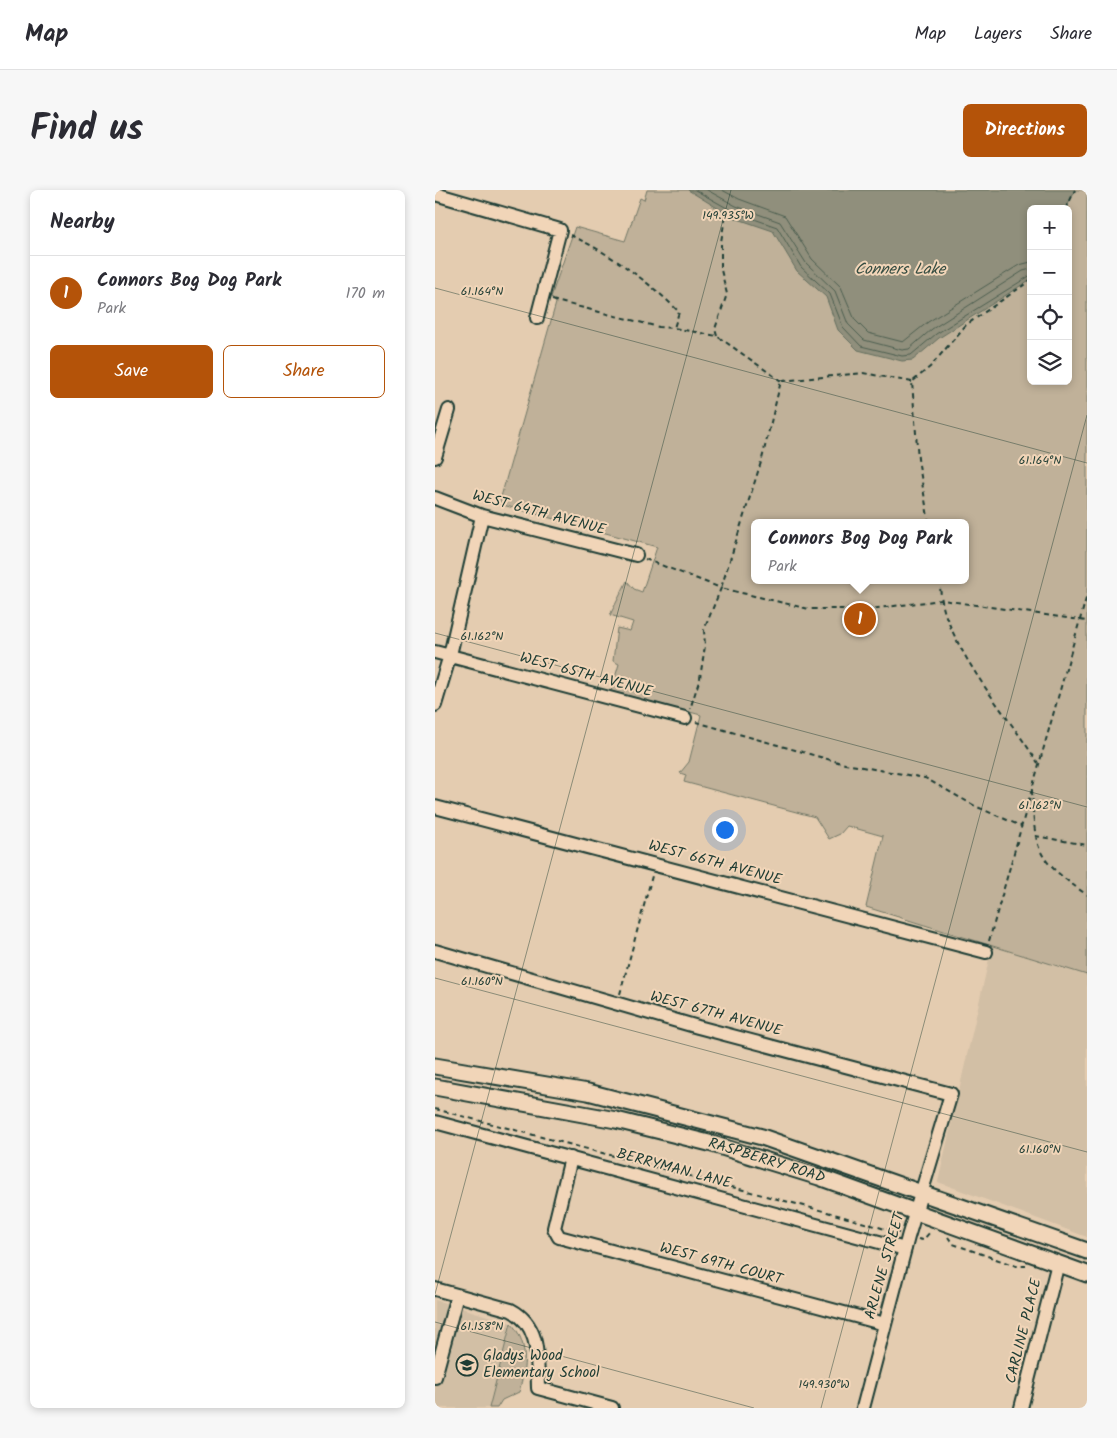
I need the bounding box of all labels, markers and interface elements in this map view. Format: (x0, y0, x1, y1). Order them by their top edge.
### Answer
text: Map (25, 15, 68, 54)
text: Map (915, 20, 946, 49)
text: Layers (974, 20, 1022, 49)
text: Share (1050, 20, 1092, 49)
text: Find us (30, 102, 143, 158)
button: Directions (963, 104, 1087, 157)
map controls (1027, 205, 1072, 385)
button: + (1027, 205, 1072, 250)
text: Nearby (50, 206, 115, 239)
text: 149.935°W (702, 206, 754, 225)
button: − (1027, 250, 1072, 295)
water label: Conners Lake (855, 257, 947, 282)
text: Connors Bog Dog Park (97, 266, 281, 296)
text: 1 (64, 281, 68, 306)
text: 170 m (345, 281, 385, 306)
text: 61.164°N (461, 282, 503, 301)
button: locate (1027, 295, 1072, 340)
text: Park (97, 296, 126, 321)
button: layers (1027, 340, 1072, 385)
button: Save (50, 345, 213, 398)
button: Share (223, 345, 385, 398)
text: 61.164°N (1019, 451, 1061, 470)
street label: WEST 64TH AVENUE (470, 484, 609, 543)
popup (751, 519, 969, 584)
text: Connors Bog Dog Park (768, 524, 952, 554)
text: Park (768, 554, 797, 579)
pin: 1 (844, 600, 876, 638)
text: 61.162°N (461, 627, 503, 646)
street label: WEST 65TH AVENUE (517, 646, 656, 705)
text: 61.162°N (1019, 796, 1061, 815)
your location (712, 817, 738, 843)
street label: WEST 66TH AVENUE (646, 834, 785, 893)
text: 61.160°N (461, 972, 503, 991)
street label: WEST 67TH AVENUE (647, 985, 786, 1043)
street label: RASPBERRY ROAD (705, 1131, 829, 1190)
text: 61.160°N (1019, 1140, 1061, 1159)
street label: BERRYMAN LANE (614, 1142, 735, 1196)
street label: ARLENE STREET (858, 1208, 912, 1322)
street label: WEST 69TH COURT (657, 1236, 787, 1292)
street label: CARLINE PLACE (999, 1275, 1049, 1386)
text: 61.158°N (461, 1317, 503, 1336)
place label: Gladys Wood Elementary School (483, 1344, 600, 1385)
school or university icon: Gladys Wood Elementary School (455, 1353, 479, 1377)
text: 149.930°W (798, 1375, 850, 1394)

